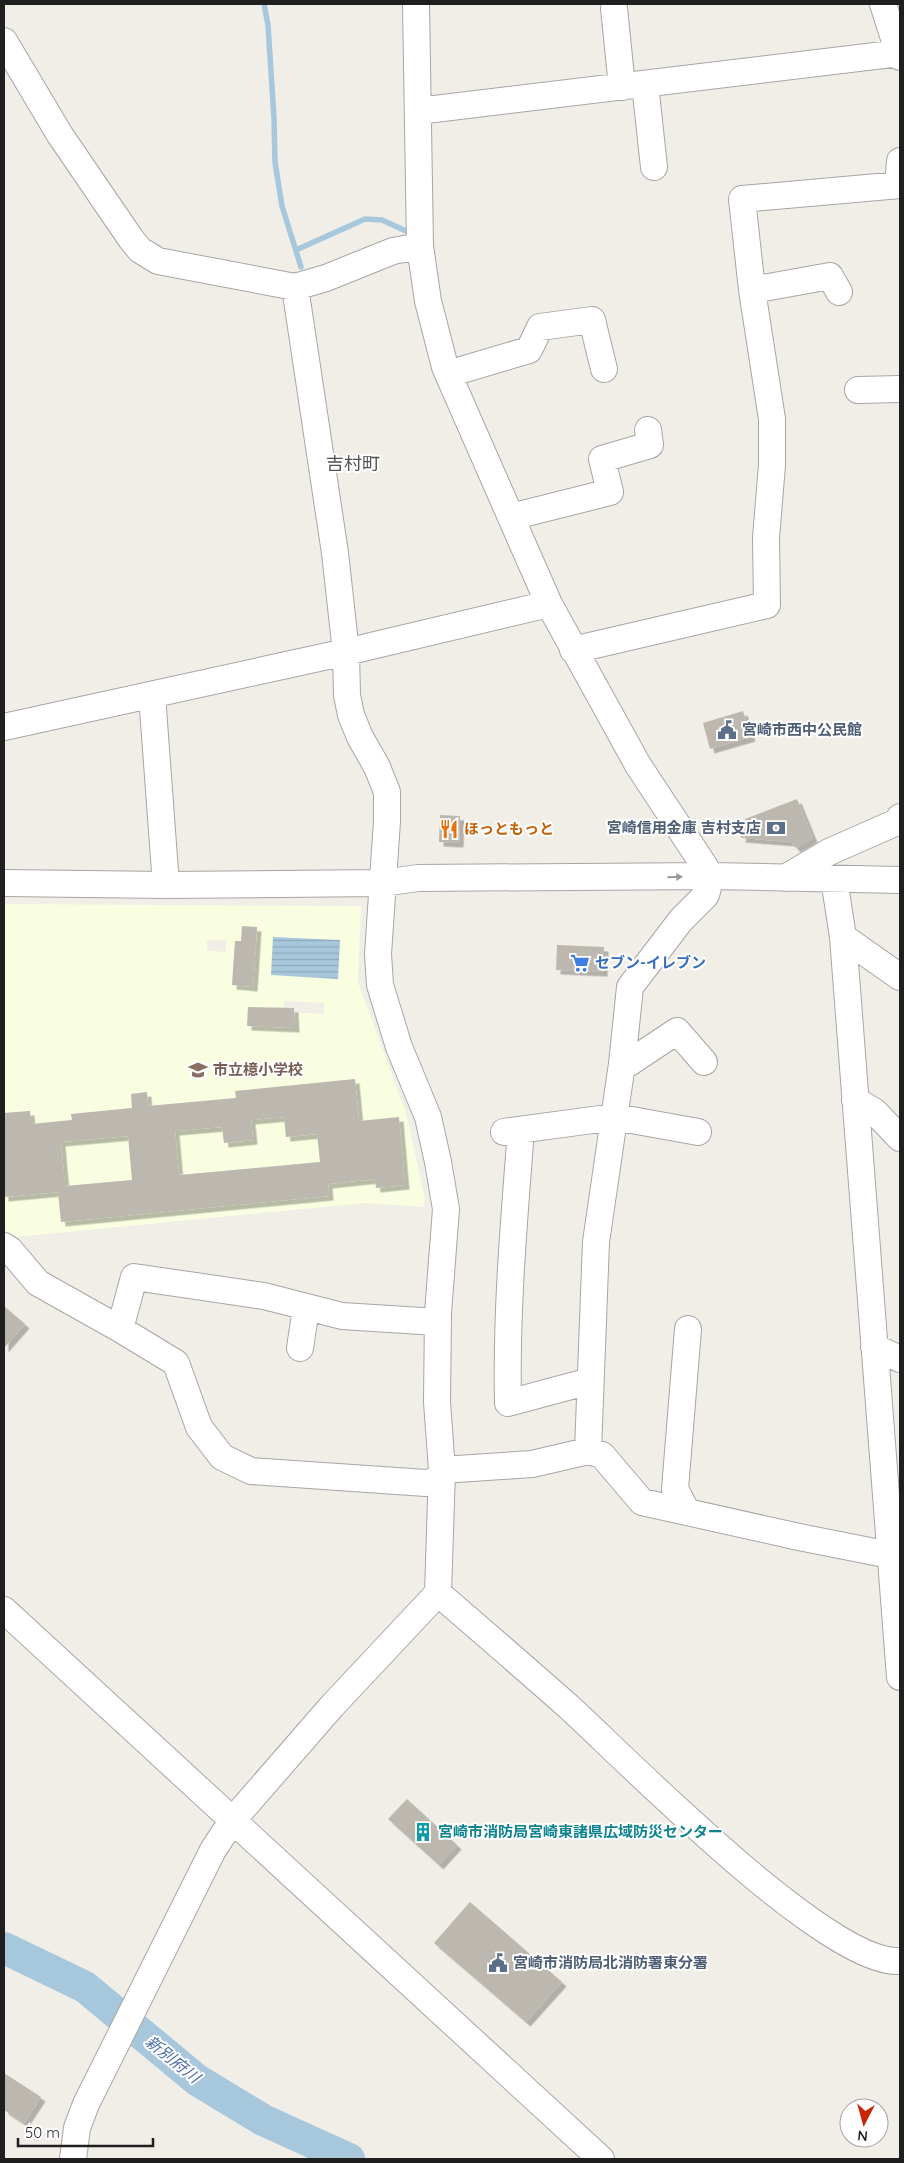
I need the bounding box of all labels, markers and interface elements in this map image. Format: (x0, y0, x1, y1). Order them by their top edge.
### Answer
district label: 吉村町 (326, 452, 380, 475)
public building icon: 宮崎市西中公民館 (716, 719, 738, 741)
place label: 宮崎市西中公民館 (742, 720, 862, 739)
bank icon: 宮崎信用金庫 吉村支店 (765, 817, 787, 839)
restaurant icon: ほっともっと (438, 818, 460, 840)
place label: 宮崎信用金庫 吉村支店 (607, 818, 761, 837)
place label: ほっともっと (464, 819, 554, 838)
one-way arrow (668, 873, 684, 881)
supermarket icon: セブン-イレブン (569, 952, 591, 974)
place label: セブン-イレブン (595, 953, 706, 972)
school or university icon: 市立檍小学校 (187, 1059, 209, 1081)
place label: 市立檍小学校 (213, 1060, 303, 1079)
building icon: 宮崎市消防局宮崎東諸県広域防災センター (412, 1821, 434, 1843)
place label: 宮崎市消防局宮崎東諸県広域防災センター (438, 1822, 723, 1841)
public building icon: 宮崎市消防局北消防署東分署 (487, 1952, 509, 1974)
place label: 宮崎市消防局北消防署東分署 (513, 1953, 708, 1972)
water label: 新別府川 (142, 2031, 206, 2088)
north arrow (839, 2098, 889, 2148)
scale bar (18, 2116, 152, 2148)
text: 50 m (25, 2123, 60, 2142)
text: N (857, 2126, 869, 2145)

